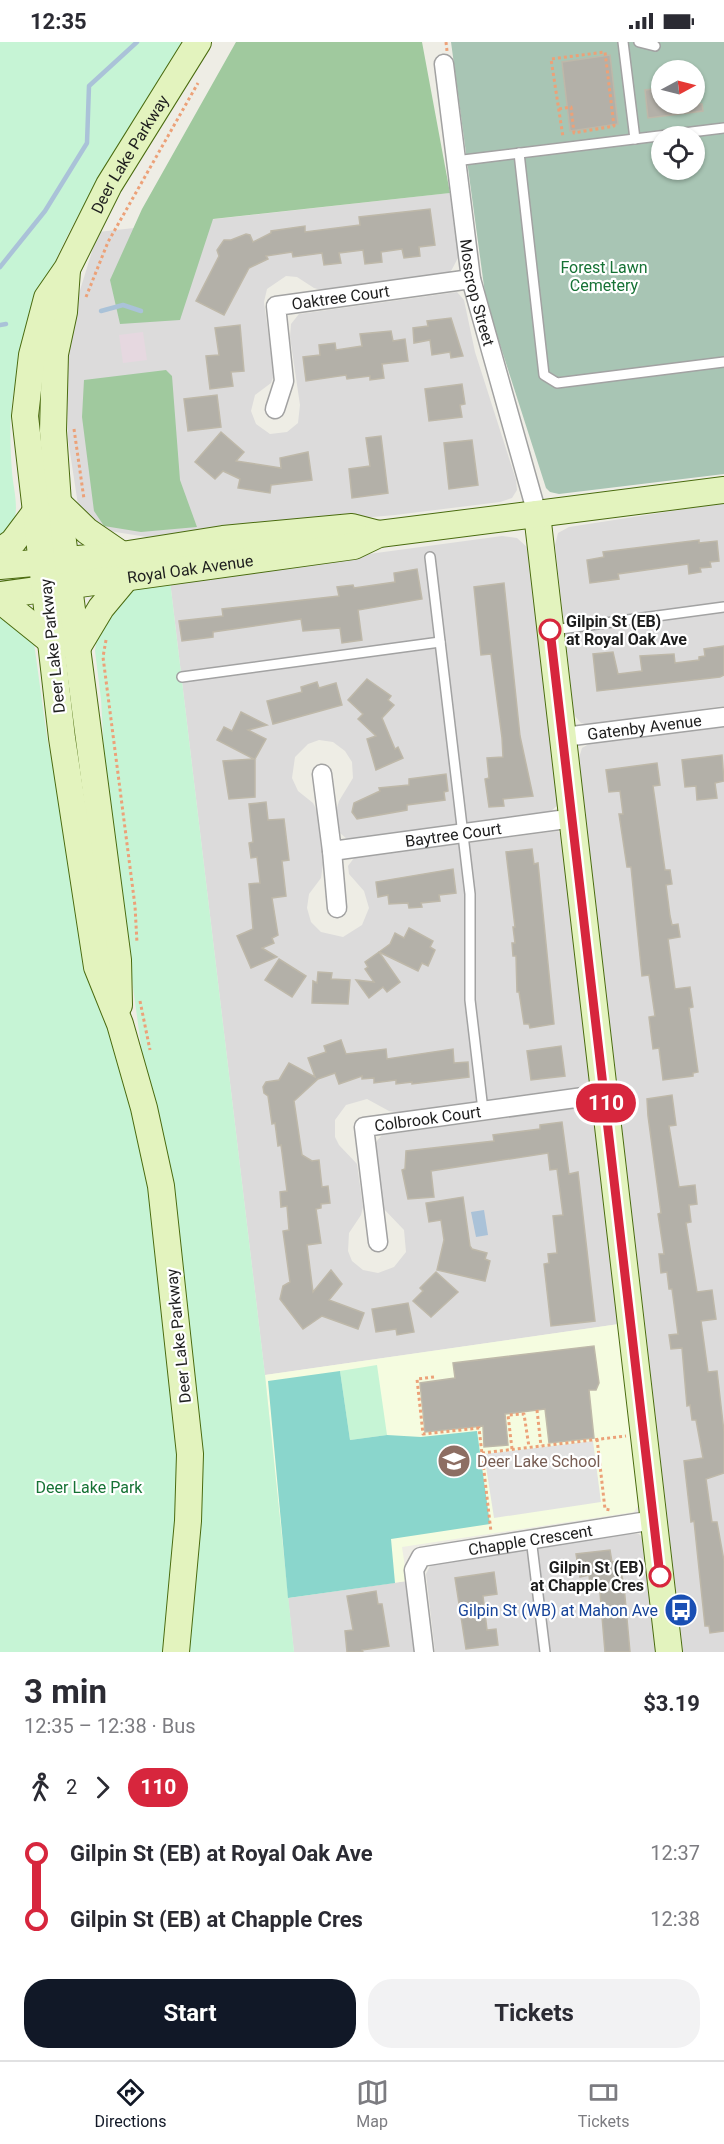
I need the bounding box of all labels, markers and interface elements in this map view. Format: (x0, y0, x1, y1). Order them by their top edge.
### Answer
text: 12:35 (30, 9, 87, 34)
north arrow (651, 60, 705, 114)
map controls (651, 60, 705, 180)
street label: Deer Lake Parkway (87, 91, 173, 217)
button: locate (651, 126, 705, 180)
street label: Moscrop Street (456, 238, 498, 348)
park label: Forest Lawn Cemetery (560, 258, 648, 295)
street label: Oaktree Court (290, 281, 391, 314)
street label: Royal Oak Avenue (126, 551, 254, 587)
street label: Deer Lake Parkway (36, 577, 69, 714)
place label: Gilpin St (EB) at Royal Oak Ave (566, 612, 687, 649)
marker: Gilpin St (EB) at Royal Oak Ave (539, 619, 561, 641)
street label: Gatenby Avenue (586, 711, 703, 744)
street label: Baytree Court (404, 819, 503, 851)
line badge: 110 (572, 1084, 640, 1122)
text: 110 (588, 1091, 624, 1115)
street label: Colbrook Court (373, 1102, 482, 1135)
street label: Deer Lake Parkway (162, 1267, 195, 1404)
school or university icon: Deer Lake School (436, 1443, 472, 1479)
place label: Deer Lake School (477, 1452, 600, 1471)
park label: Deer Lake Park (36, 1478, 143, 1497)
street label: Chapple Crescent (467, 1521, 594, 1559)
place label: Gilpin St (EB) at Chapple Cres (530, 1558, 644, 1595)
marker: Gilpin St (EB) at Chapple Cres (649, 1565, 671, 1587)
bus stop icon: Gilpin St (WB) at Mahon Ave (663, 1592, 699, 1628)
place label: Gilpin St (WB) at Mahon Ave (458, 1601, 658, 1620)
text: 3 min (24, 1672, 107, 1711)
text: $3.19 (643, 1691, 700, 1716)
text: 12:35 – 12:38 · Bus (24, 1714, 196, 1738)
icon: walk (24, 1771, 57, 1804)
icon: forward (86, 1771, 119, 1804)
text: 2 (66, 1775, 77, 1799)
text: 110 (140, 1775, 176, 1799)
text: Gilpin St (EB) at Royal Oak Ave (70, 1841, 373, 1866)
text: 12:37 (650, 1841, 700, 1865)
text: Gilpin St (EB) at Chapple Cres (70, 1907, 363, 1932)
text: 12:38 (650, 1907, 700, 1931)
button: Start (24, 1979, 356, 2048)
button: Tickets (368, 1979, 700, 2048)
tab: Directions (95, 2076, 166, 2131)
tab: Map (356, 2076, 389, 2131)
tab: Tickets (578, 2076, 629, 2131)

